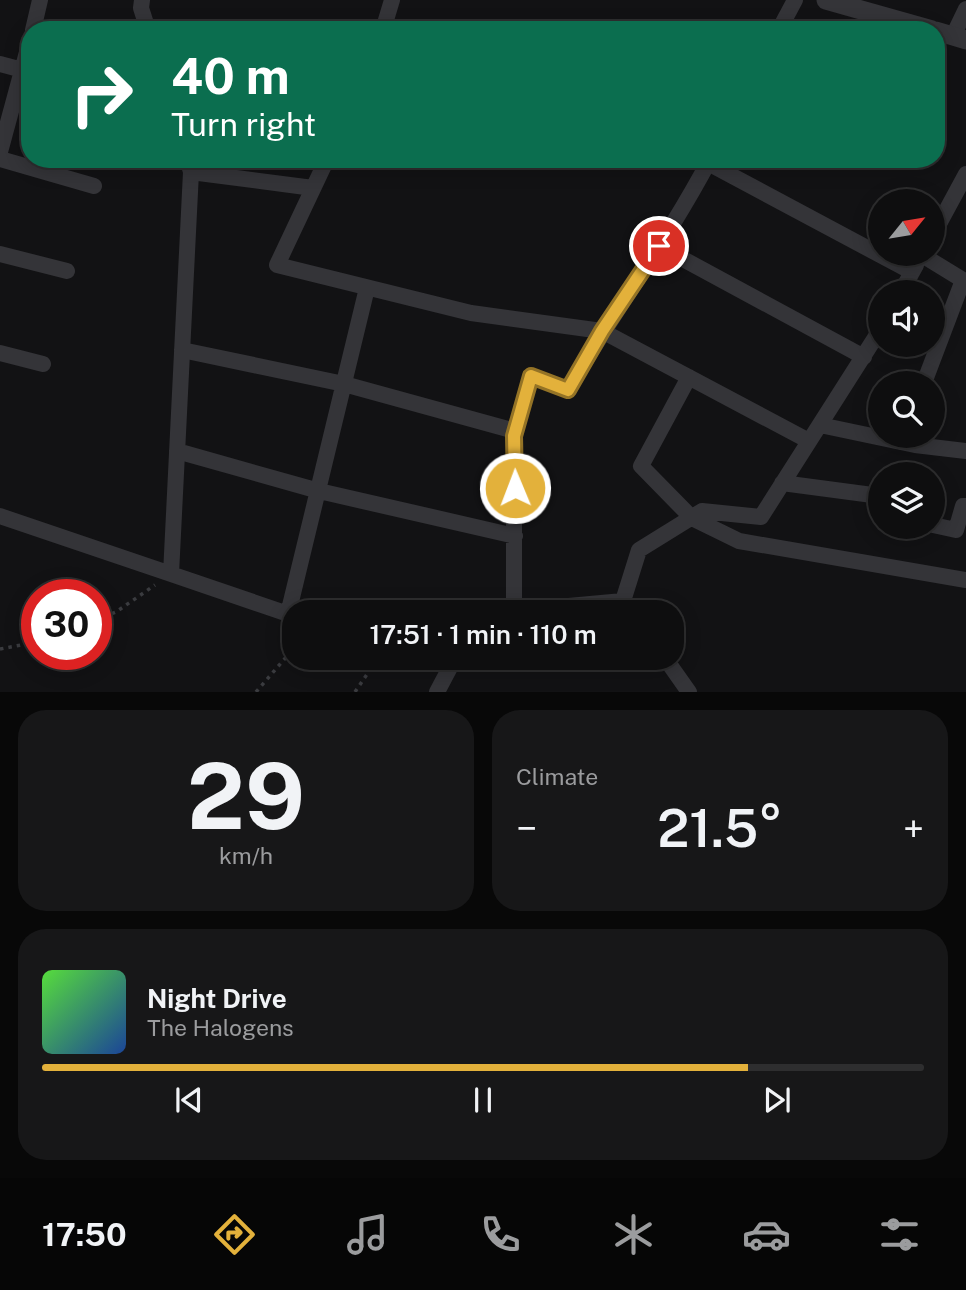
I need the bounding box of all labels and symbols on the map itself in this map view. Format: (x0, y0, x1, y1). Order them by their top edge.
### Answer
north arrow (868, 189, 945, 266)
pin (629, 216, 689, 276)
position arrow (478, 451, 552, 525)
speed limit sign: 30 (21, 579, 112, 670)

